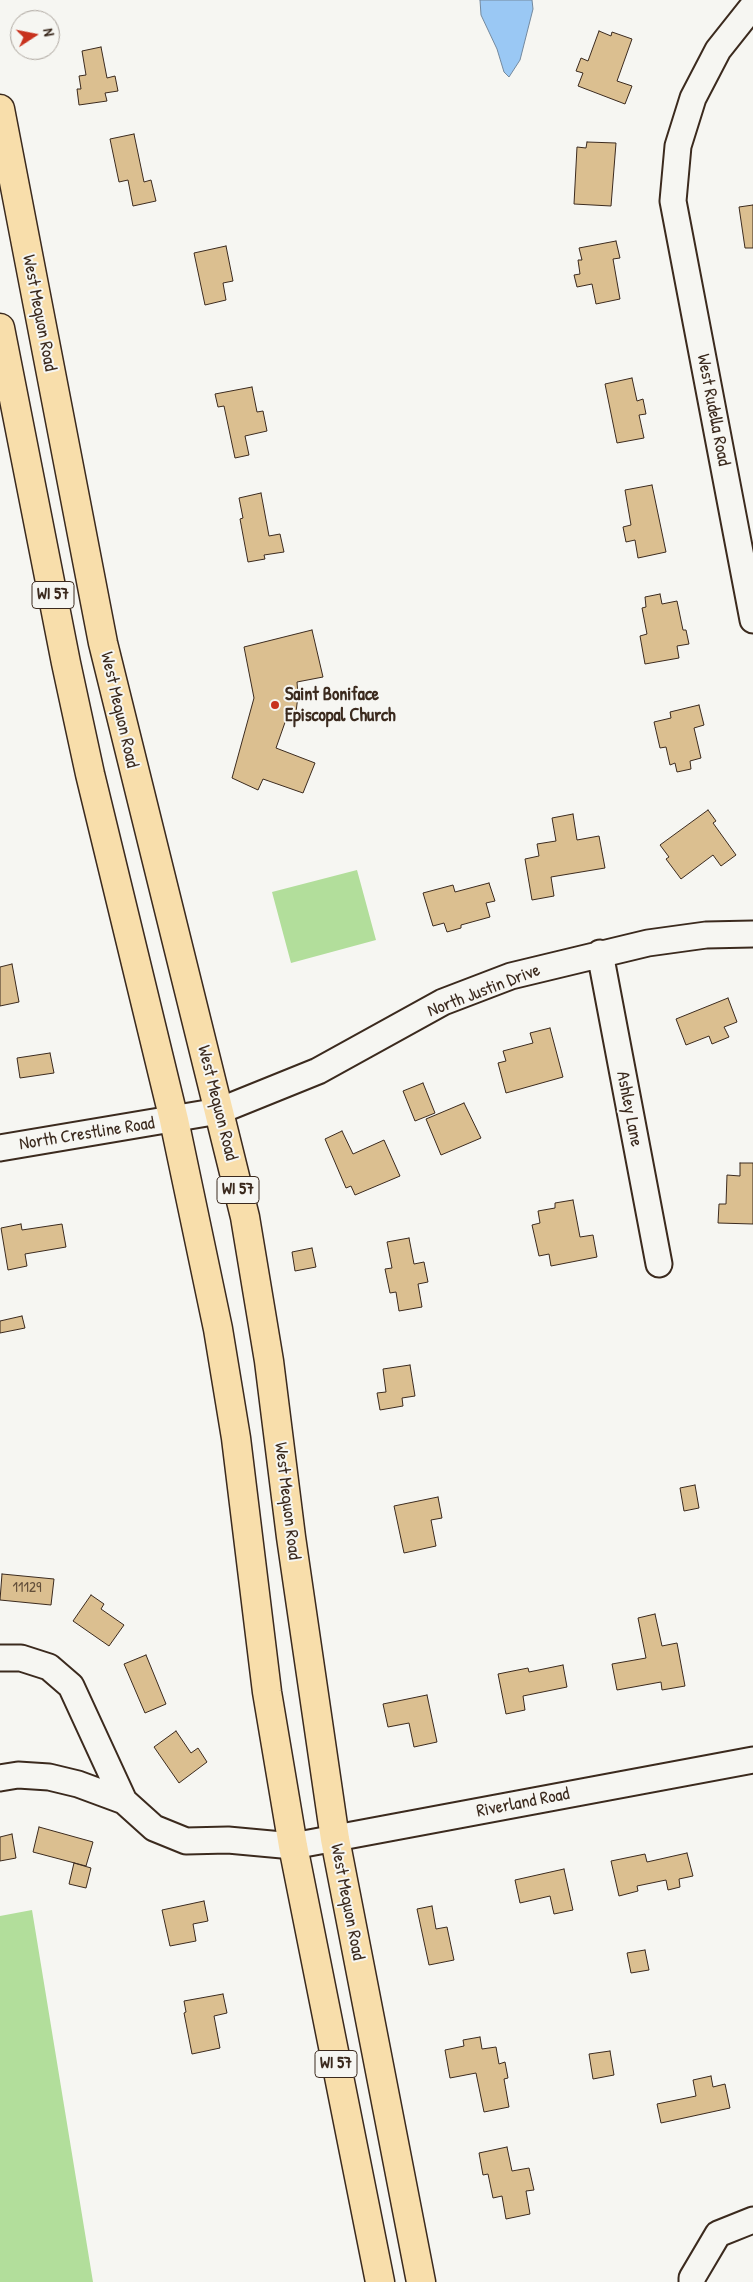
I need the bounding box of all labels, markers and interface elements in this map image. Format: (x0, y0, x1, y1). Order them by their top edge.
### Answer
north arrow (10, 10, 60, 60)
text: N (39, 27, 59, 38)
street label: West Mequon Road (17, 253, 61, 373)
street label: West Rudella Road (692, 352, 734, 468)
road number: WI 57 (32, 582, 74, 608)
street label: West Mequon Road (95, 650, 143, 770)
place label: Saint Boniface Episcopal Church (285, 684, 396, 726)
marker: Saint Boniface Episcopal Church (269, 699, 281, 711)
street label: North Justin Drive (425, 960, 543, 1022)
street label: West Mequon Road (192, 1043, 242, 1163)
street label: Ashley Lane (611, 1070, 647, 1148)
street label: North Crestline Road (18, 1113, 156, 1155)
road number: WI 57 (217, 1176, 259, 1204)
street label: West Mequon Road (269, 1441, 305, 1561)
house number: 11129 (13, 1579, 41, 1597)
street label: Riverland Road (475, 1783, 571, 1823)
street label: West Mequon Road (325, 1842, 369, 1962)
road number: WI 57 (315, 2050, 357, 2078)

